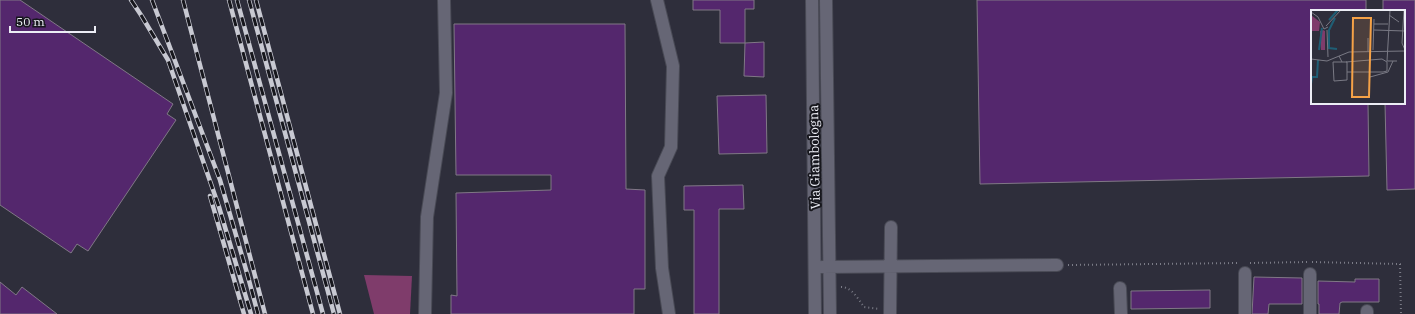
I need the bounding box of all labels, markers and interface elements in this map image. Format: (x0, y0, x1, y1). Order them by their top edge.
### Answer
scale bar (10, 8, 95, 34)
inset map (1311, 10, 1405, 104)
text: 50 m (16, 14, 45, 29)
street label: Via Giambologna (805, 105, 824, 209)

